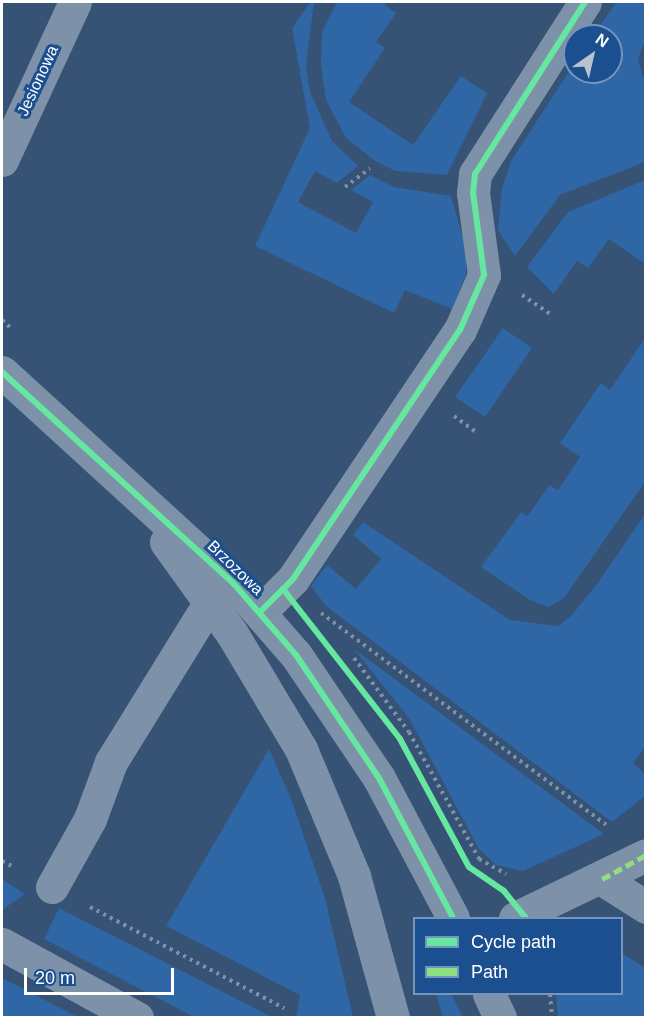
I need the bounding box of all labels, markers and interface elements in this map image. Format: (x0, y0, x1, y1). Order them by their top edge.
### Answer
north arrow (563, 24, 623, 84)
text: N (593, 30, 612, 51)
street label: Jesionowa (13, 43, 63, 119)
street label: Brzozowa (203, 537, 267, 599)
legend (413, 917, 623, 995)
text: Cycle path (471, 932, 556, 952)
scale bar (27, 956, 177, 994)
text: Path (471, 962, 508, 982)
text: 20 m (35, 968, 75, 988)

